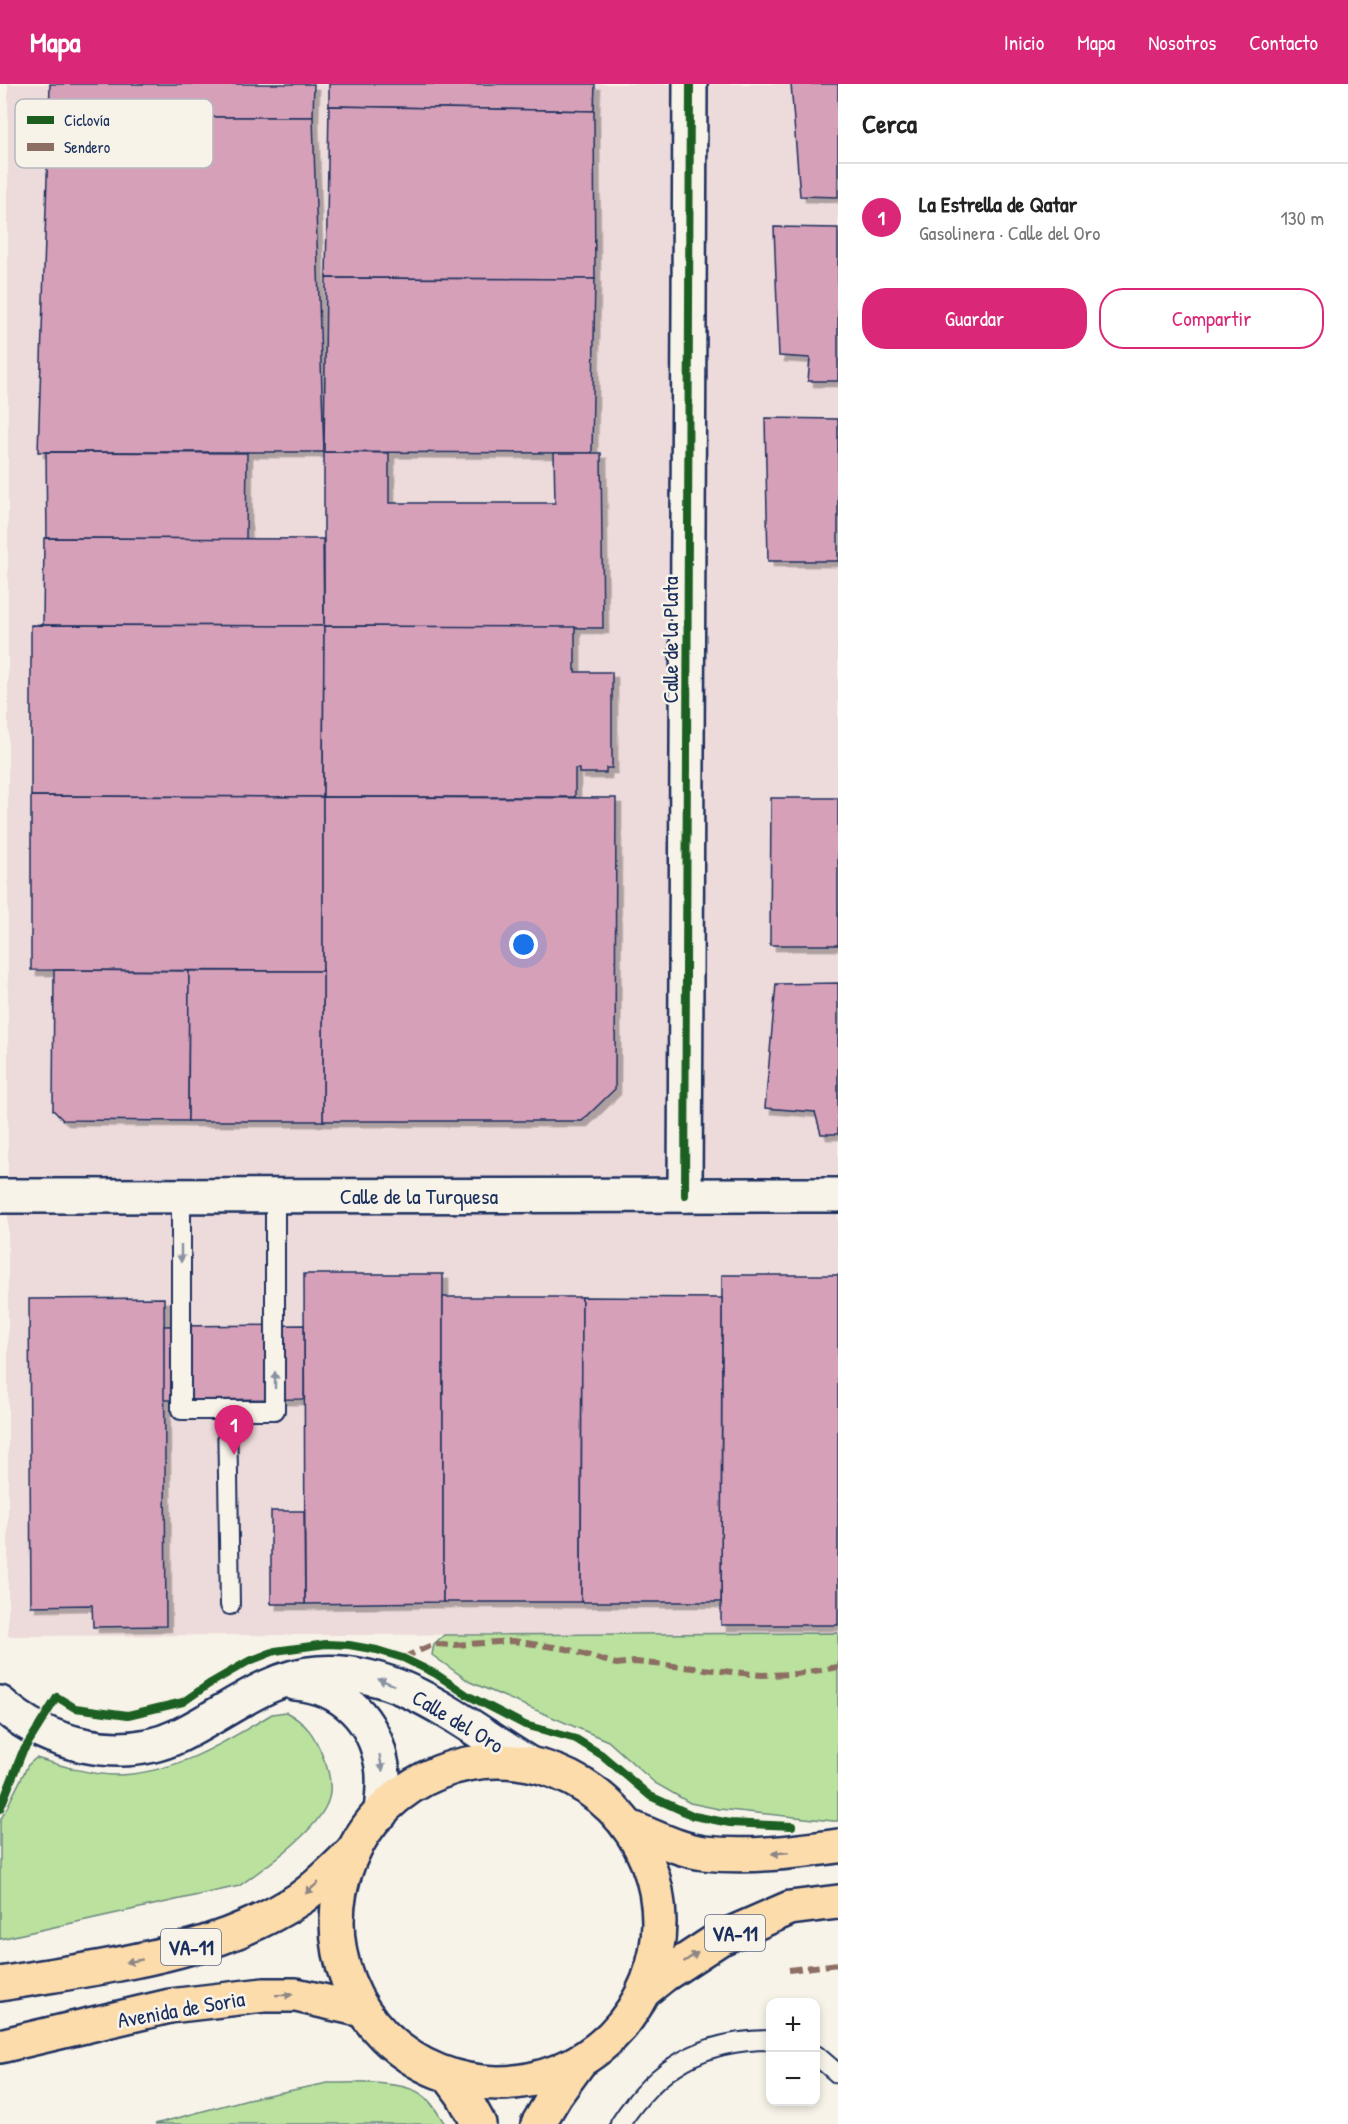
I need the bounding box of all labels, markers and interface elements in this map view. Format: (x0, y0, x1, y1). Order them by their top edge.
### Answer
text: Mapa (30, 23, 81, 61)
text: Inicio (1004, 28, 1044, 57)
text: Mapa (1077, 28, 1115, 57)
text: Nosotros (1148, 28, 1216, 57)
text: Contacto (1249, 28, 1318, 57)
legend (15, 99, 213, 168)
text: Cerca (862, 106, 917, 141)
text: Ciclovía (64, 109, 110, 131)
text: Sendero (64, 136, 111, 158)
text: La Estrella de Qatar (919, 189, 1077, 219)
text: 1 (878, 204, 885, 231)
text: 130 m (1281, 204, 1324, 231)
text: Gasolinera · Calle del Oro (919, 219, 1100, 246)
button: Guardar (862, 288, 1087, 349)
button: Compartir (1099, 288, 1324, 349)
street label: Calle de la Plata (655, 576, 685, 704)
your location (509, 930, 538, 959)
street label: Calle de la Turquesa (340, 1181, 499, 1211)
one-way arrow (176, 1245, 186, 1264)
one-way arrow (270, 1370, 280, 1389)
pin: 1 (214, 1406, 254, 1455)
one-way arrow (377, 1677, 395, 1687)
street label: Calle del Oro (407, 1682, 509, 1760)
one-way arrow (376, 1754, 385, 1773)
one-way arrow (770, 1849, 789, 1858)
one-way arrow (305, 1881, 320, 1894)
road number: VA-11 (705, 1915, 765, 1951)
road number: VA-11 (161, 1929, 221, 1965)
one-way arrow (683, 1951, 699, 1962)
one-way arrow (124, 1957, 143, 1966)
street label: Avenida de Soria (115, 1983, 247, 2035)
one-way arrow (275, 1990, 294, 2000)
map controls (766, 1998, 820, 2106)
button: + (766, 1998, 820, 2052)
button: − (766, 2052, 820, 2106)

